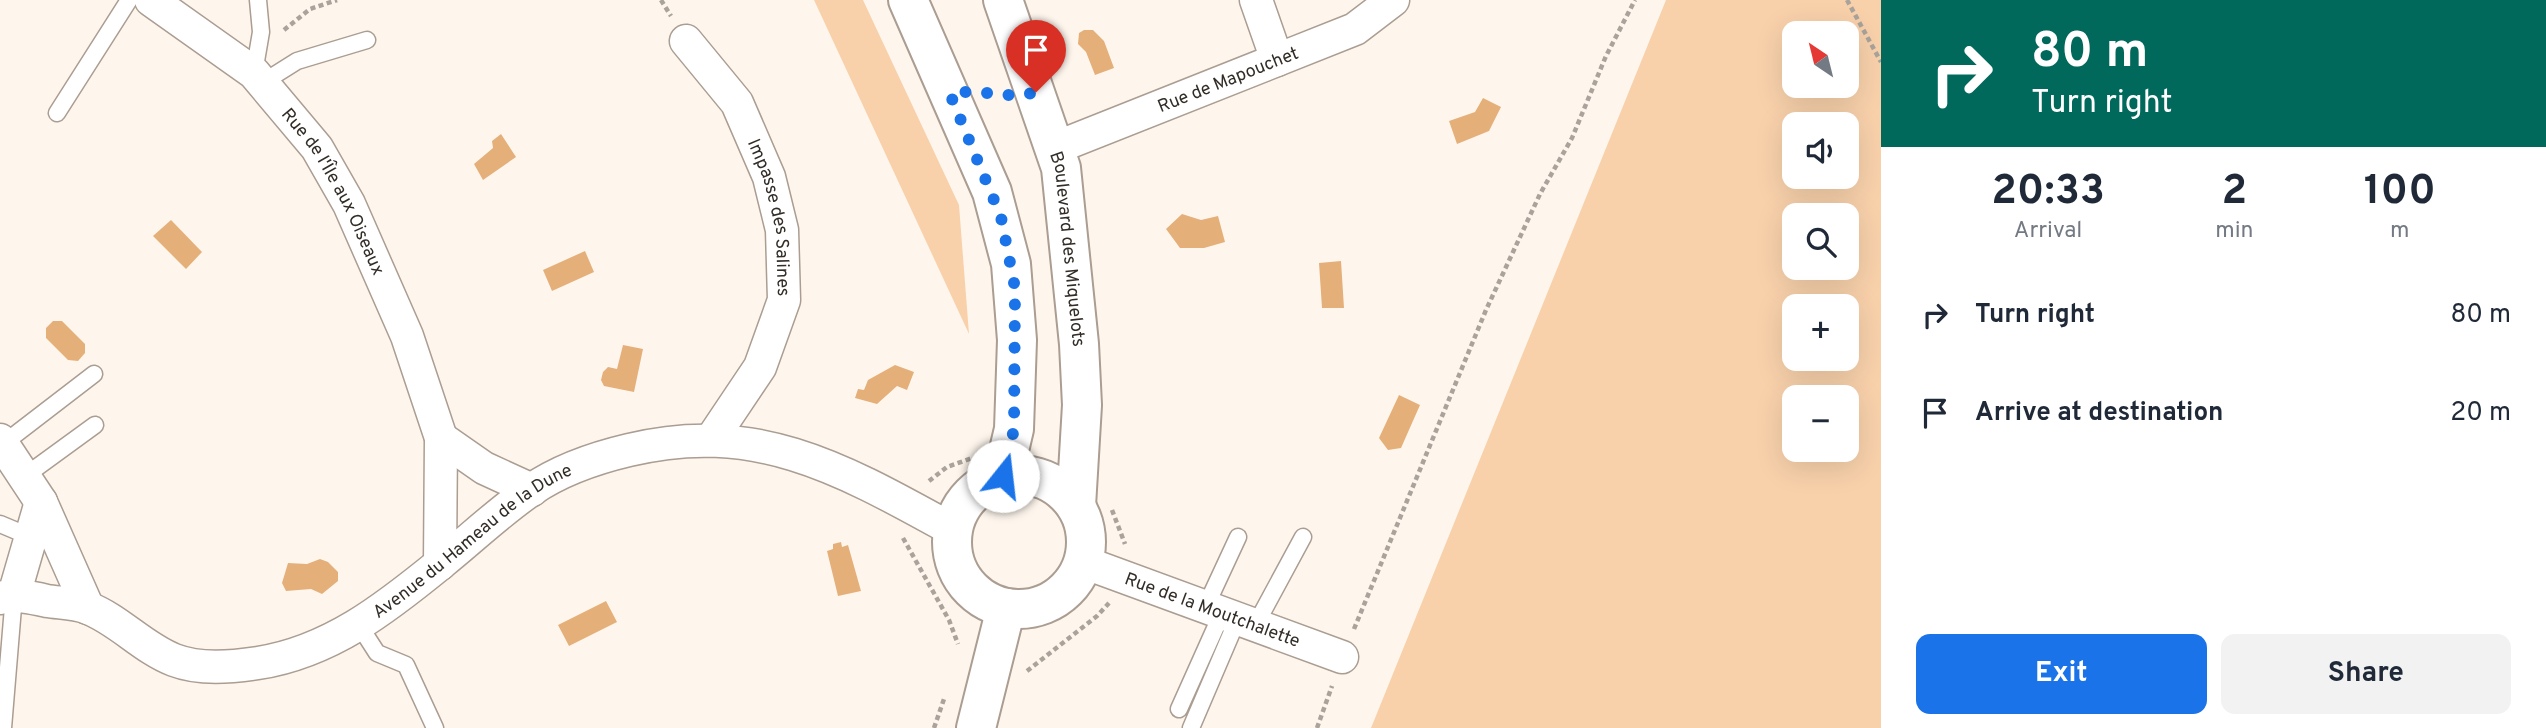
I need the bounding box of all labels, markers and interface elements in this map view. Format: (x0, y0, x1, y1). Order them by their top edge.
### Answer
pin (1006, 20, 1066, 92)
north arrow (1782, 21, 1858, 98)
map controls (1782, 21, 1859, 462)
text: 80 m (2031, 23, 2148, 85)
icon: right (1916, 28, 2007, 119)
icon: arrive (1017, 31, 1055, 69)
street label: Rue de Mapouchet (1155, 43, 1302, 119)
text: Turn right (2031, 84, 2173, 124)
street label: Rue de l'Île aux Oiseaux (275, 104, 389, 279)
button: sound (1782, 112, 1859, 189)
street label: Impasse des Salines (741, 136, 794, 297)
street label: Boulevard des Miquelots (1043, 149, 1089, 348)
text: 20:33 (1991, 166, 2105, 219)
text: 2 (2221, 166, 2247, 219)
text: 100 (2364, 166, 2436, 219)
button: search (1782, 203, 1859, 280)
text: Arrival (2014, 217, 2082, 246)
text: min (2215, 217, 2253, 246)
text: m (2390, 217, 2409, 246)
button: + (1782, 294, 1859, 371)
icon: right (1916, 296, 1954, 334)
text: Turn right (1975, 299, 2095, 332)
text: 80 m (2451, 299, 2511, 332)
button: − (1782, 385, 1859, 462)
icon: arrive (1916, 394, 1954, 432)
text: Arrive at destination (1975, 397, 2223, 430)
text: 20 m (2450, 397, 2511, 430)
position arrow (966, 439, 1040, 513)
street label: Avenue du Hameau de la Dune (369, 459, 576, 624)
street label: Rue de la Moutchalette (1121, 568, 1303, 654)
button: Exit (1916, 634, 2207, 714)
button: Share (2221, 634, 2511, 714)

